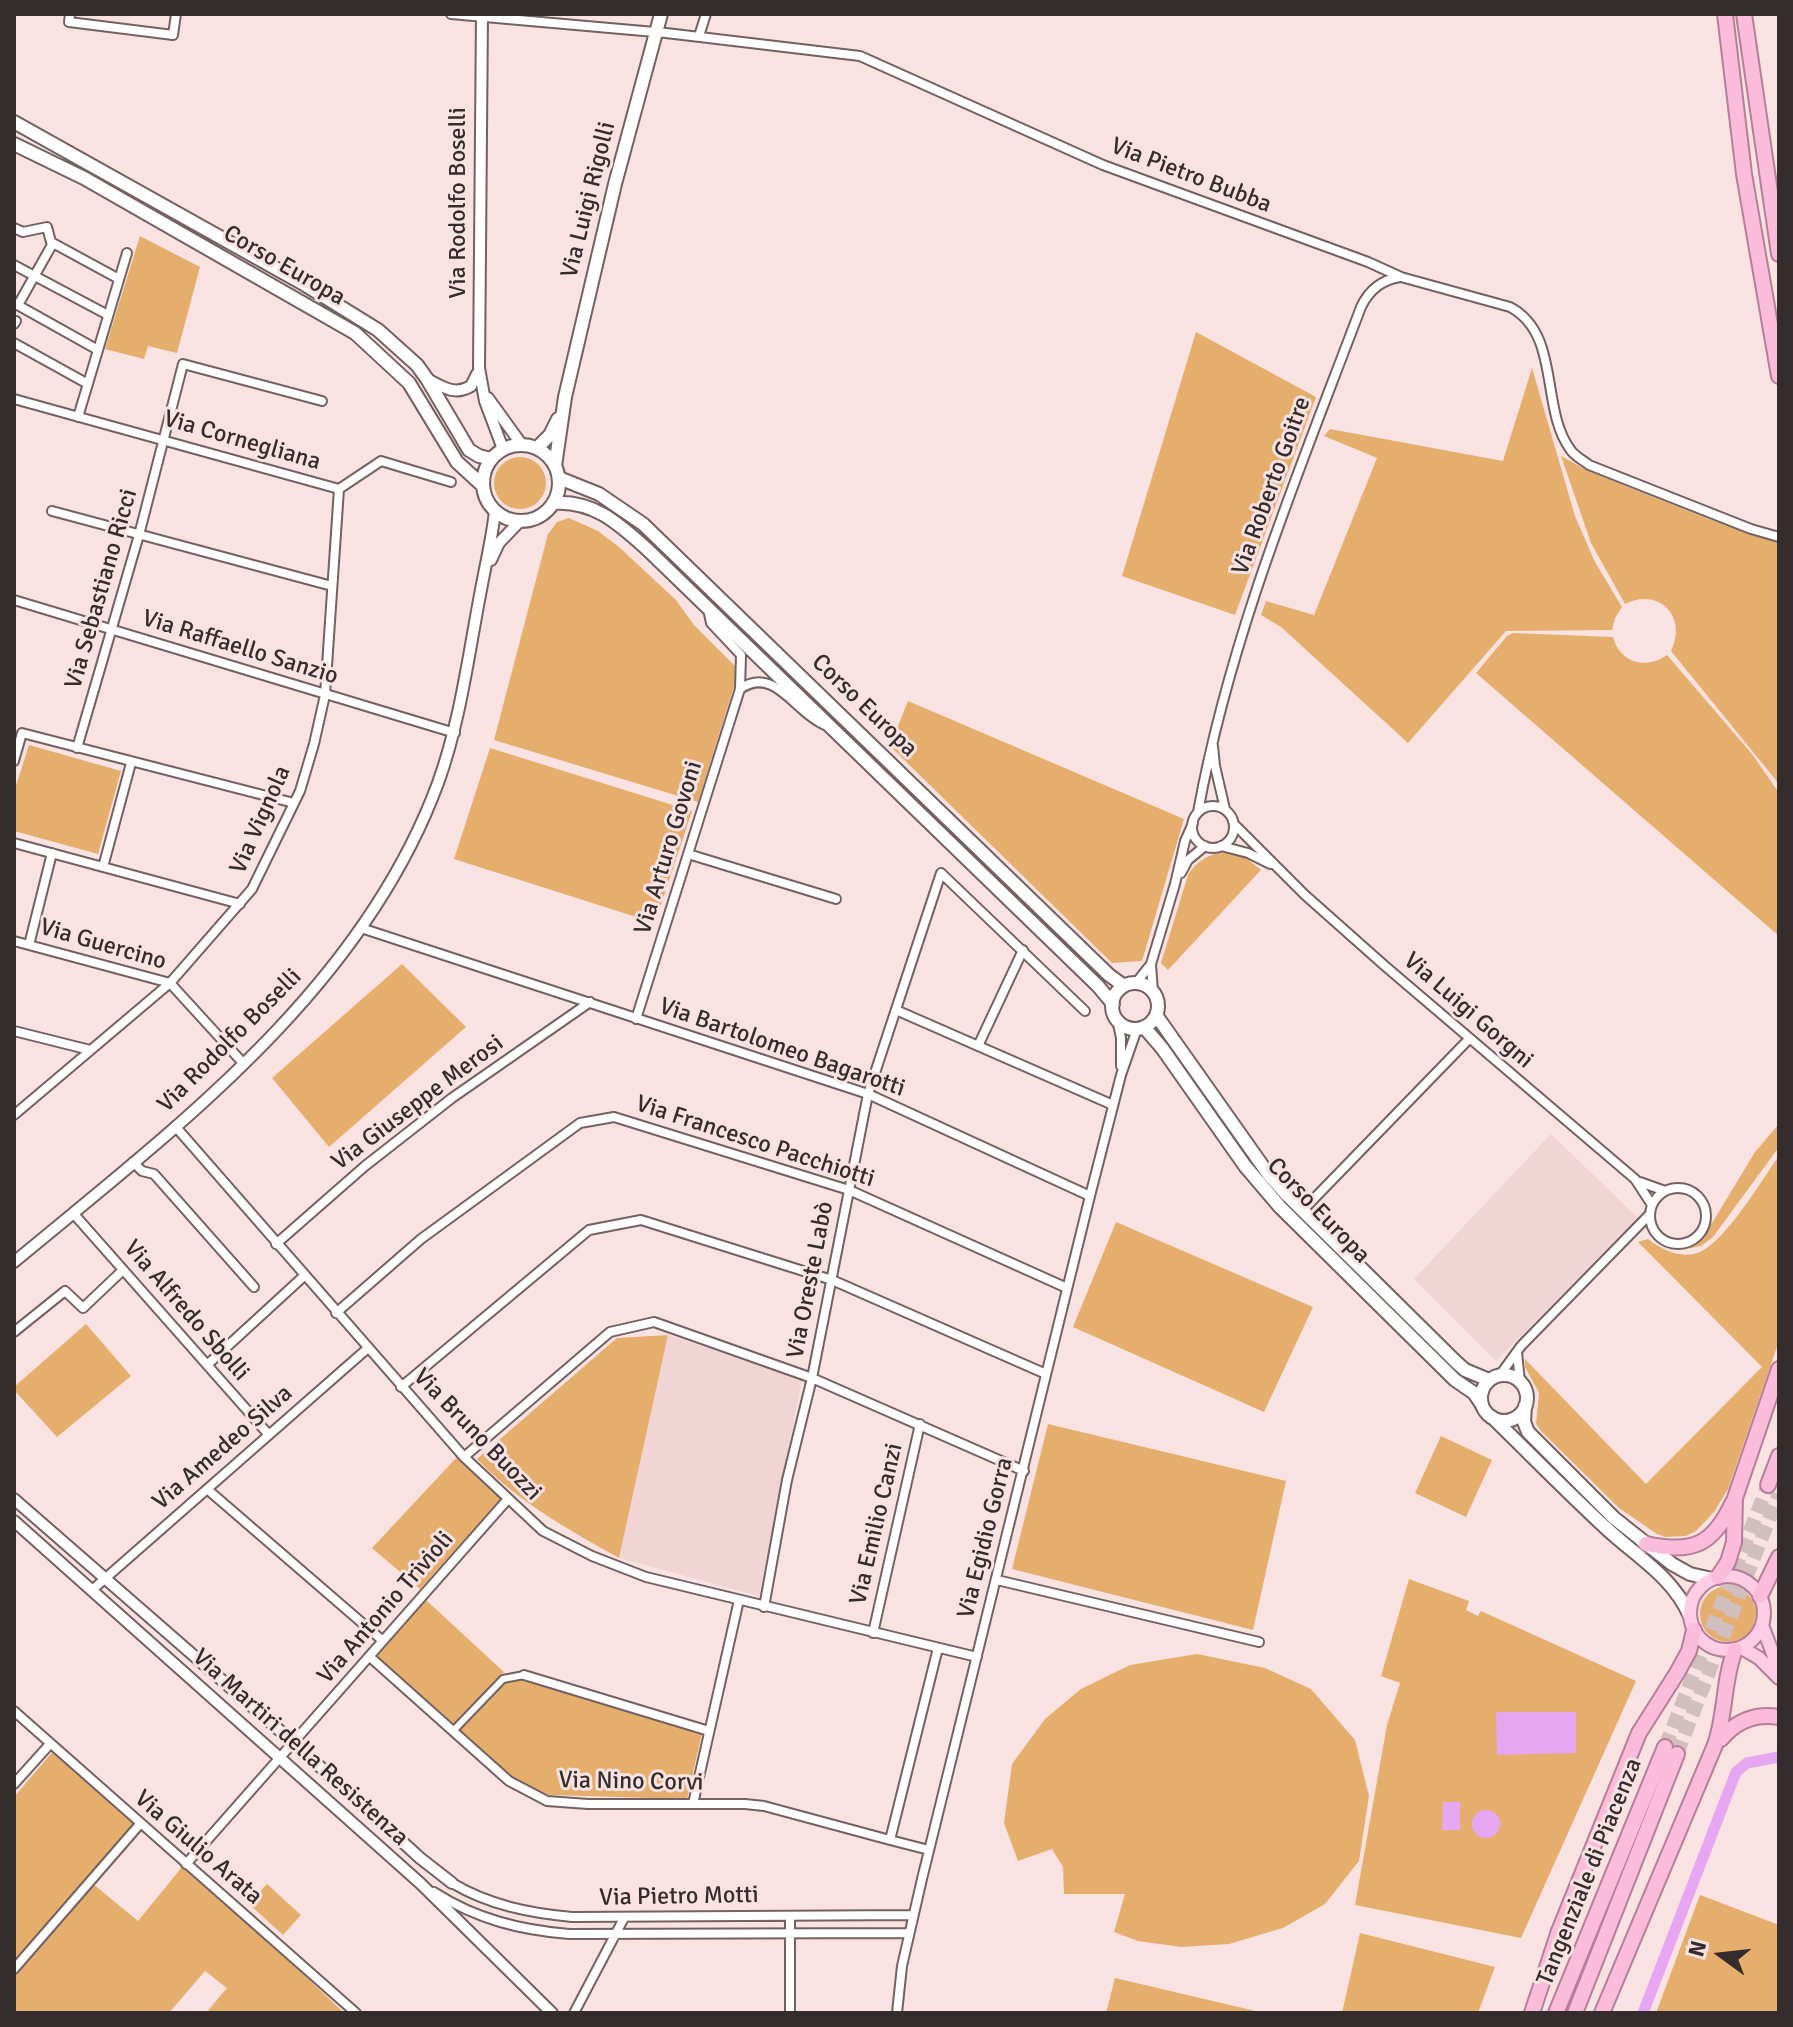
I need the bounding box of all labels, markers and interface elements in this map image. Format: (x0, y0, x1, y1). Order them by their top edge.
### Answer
street label: Via Rodolfo Boselli (445, 107, 473, 299)
street label: Via Luigi Rigolli (556, 119, 622, 281)
street label: Via Pietro Bubba (1107, 132, 1275, 220)
street label: Corso Europa (218, 220, 350, 312)
street label: Via Roberto Goitre (1226, 393, 1318, 579)
street label: Via Cornegliana (160, 405, 324, 477)
street label: Via Sebastiano Ricci (60, 486, 144, 692)
street label: Via Raffaello Sanzio (139, 605, 341, 691)
street label: Corso Europa (805, 648, 923, 764)
street label: Via Arturo Govoni (629, 758, 709, 938)
street label: Via Vignola (224, 761, 298, 879)
street label: Via Guercino (36, 913, 170, 977)
street label: Via Luigi Gorgni (1397, 947, 1539, 1075)
street label: Via Rodolfo Boselli (152, 963, 308, 1119)
street label: Via Bartolomeo Bagarotti (655, 992, 909, 1104)
street label: Via Giuseppe Merosi (327, 1029, 509, 1177)
street label: Via Francesco Pacchiotti (632, 1090, 878, 1194)
street label: Corso Europa (1260, 1152, 1376, 1270)
street label: Via Oreste Labò (782, 1199, 840, 1361)
street label: Via Alfredo Sbolli (117, 1235, 255, 1387)
street label: Via Bruno Buozzi (407, 1363, 547, 1507)
street label: Via Amedeo Silva (147, 1379, 299, 1517)
street label: Via Emilio Canzi (844, 1440, 910, 1608)
street label: Via Egidio Gorra (952, 1455, 1020, 1621)
street label: Via Antonio Trivioli (312, 1526, 460, 1690)
street label: Via Martiri della Resistenza (186, 1643, 414, 1853)
street label: Tangenziale di Piacenza (1531, 1754, 1649, 1990)
street label: Via Nino Corvi (558, 1766, 704, 1798)
street label: Via Giulio Arata (128, 1785, 268, 1911)
street label: Via Pietro Motti (599, 1881, 759, 1913)
north arrow (1681, 1915, 1761, 1995)
text: N (1682, 1938, 1712, 1960)

